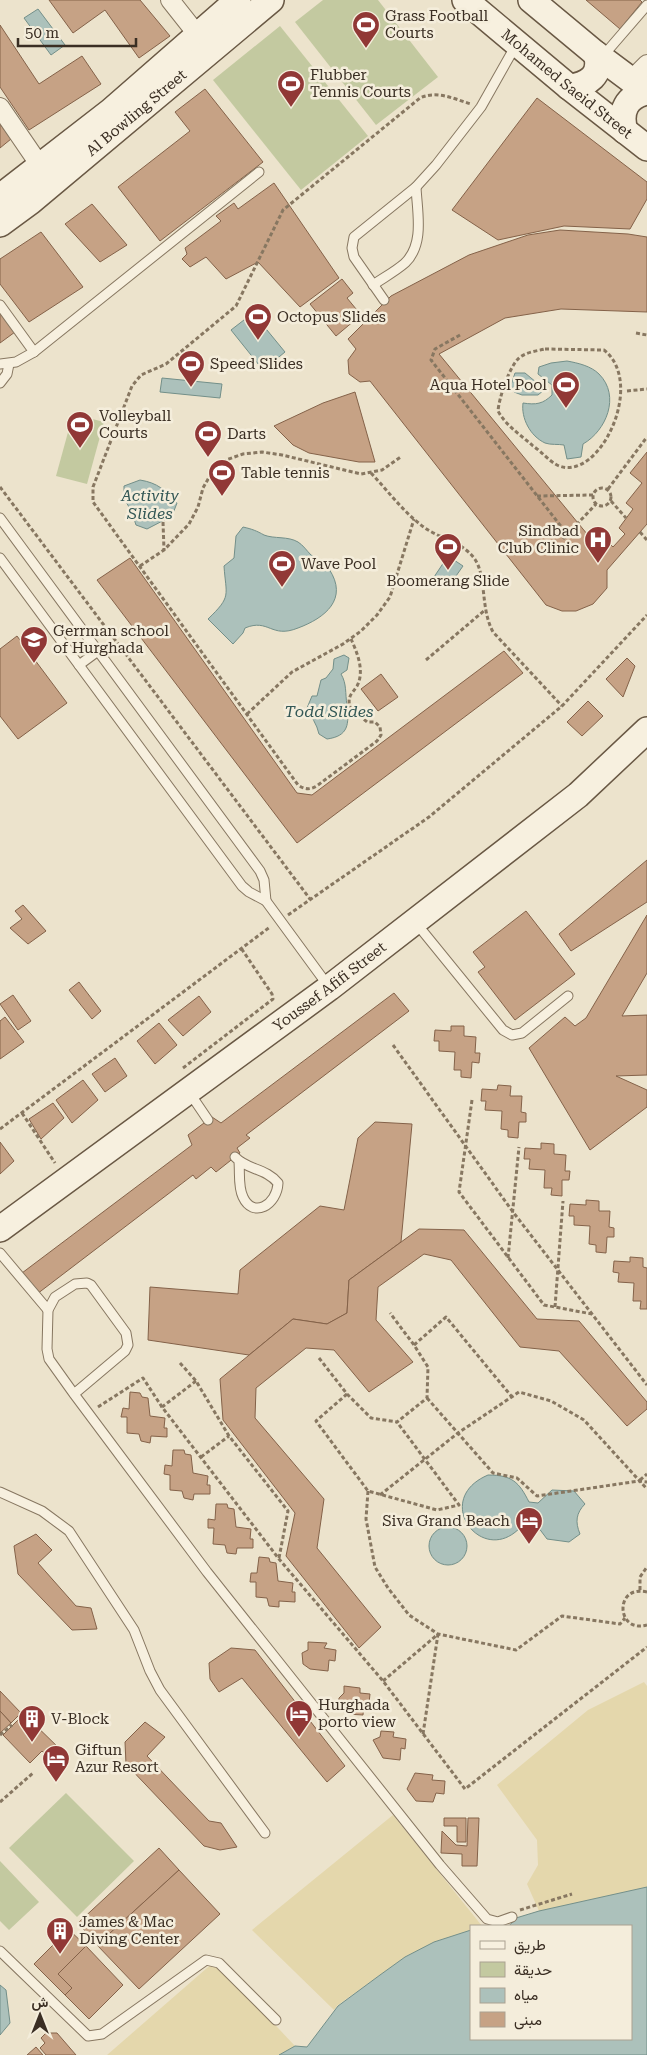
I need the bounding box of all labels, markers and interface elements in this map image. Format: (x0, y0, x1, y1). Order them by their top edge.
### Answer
place label: Grass Football Courts (385, 7, 488, 42)
sports icon: Grass Football Courts (351, 10, 381, 49)
scale bar (18, 15, 135, 47)
text: 50 m (25, 24, 60, 42)
street label: Mohamed Saeid Street (498, 25, 636, 143)
street label: Al Bowling Street (83, 65, 190, 160)
place label: Flubber Tennis Courts (310, 66, 411, 101)
sports icon: Flubber Tennis Courts (276, 69, 306, 108)
sports icon: Octopus Slides (243, 302, 273, 341)
place label: Octopus Slides (277, 308, 386, 326)
sports icon: Speed Slides (176, 349, 206, 388)
place label: Speed Slides (210, 355, 303, 373)
sports icon: Aqua Hotel Pool (551, 370, 581, 409)
place label: Aqua Hotel Pool (430, 376, 547, 394)
place label: Volleyball Courts (99, 407, 171, 442)
sports icon: Volleyball Courts (65, 410, 95, 449)
sports icon: Darts (193, 419, 223, 458)
place label: Darts (227, 425, 266, 443)
sports icon: Table tennis (207, 458, 237, 497)
place label: Table tennis (241, 464, 330, 482)
water label: Activity Slides (120, 486, 180, 523)
place label: Sindbad Club Clinic (498, 522, 579, 557)
hospital icon: Sindbad Club Clinic (583, 525, 613, 564)
sports icon: Boomerang Slide (433, 532, 463, 571)
sports icon: Wave Pool (267, 549, 297, 588)
place label: Wave Pool (301, 555, 377, 573)
place label: Boomerang Slide (386, 572, 510, 590)
place label: Gerrman school of Hurghada (53, 622, 169, 657)
school or university icon: Gerrman school of Hurghada (19, 625, 49, 664)
water label: Todd Slides (284, 702, 374, 721)
street label: Youssef Afifi Street (269, 938, 390, 1035)
hotel icon: Siva Grand Beach (514, 1506, 544, 1545)
place label: Siva Grand Beach (382, 1512, 510, 1530)
place label: Hurghada porto view (318, 1696, 396, 1731)
hotel icon: Hurghada porto view (284, 1699, 314, 1738)
building icon: V-Block (17, 1704, 47, 1743)
place label: V-Block (51, 1710, 110, 1728)
place label: Giftun Azur Resort (75, 1741, 159, 1776)
hotel icon: Giftun Azur Resort (41, 1744, 71, 1783)
place label: James & Mac Diving Center (79, 1913, 179, 1948)
building icon: James & Mac Diving Center (45, 1916, 75, 1955)
legend (470, 1925, 632, 2040)
text: طريق (514, 1936, 546, 1955)
text: حديقة (514, 1961, 552, 1979)
text: مياه (514, 1986, 538, 2004)
north arrow (15, 1990, 65, 2040)
text: ش (32, 1994, 49, 2011)
text: مبنى (514, 2011, 542, 2030)

